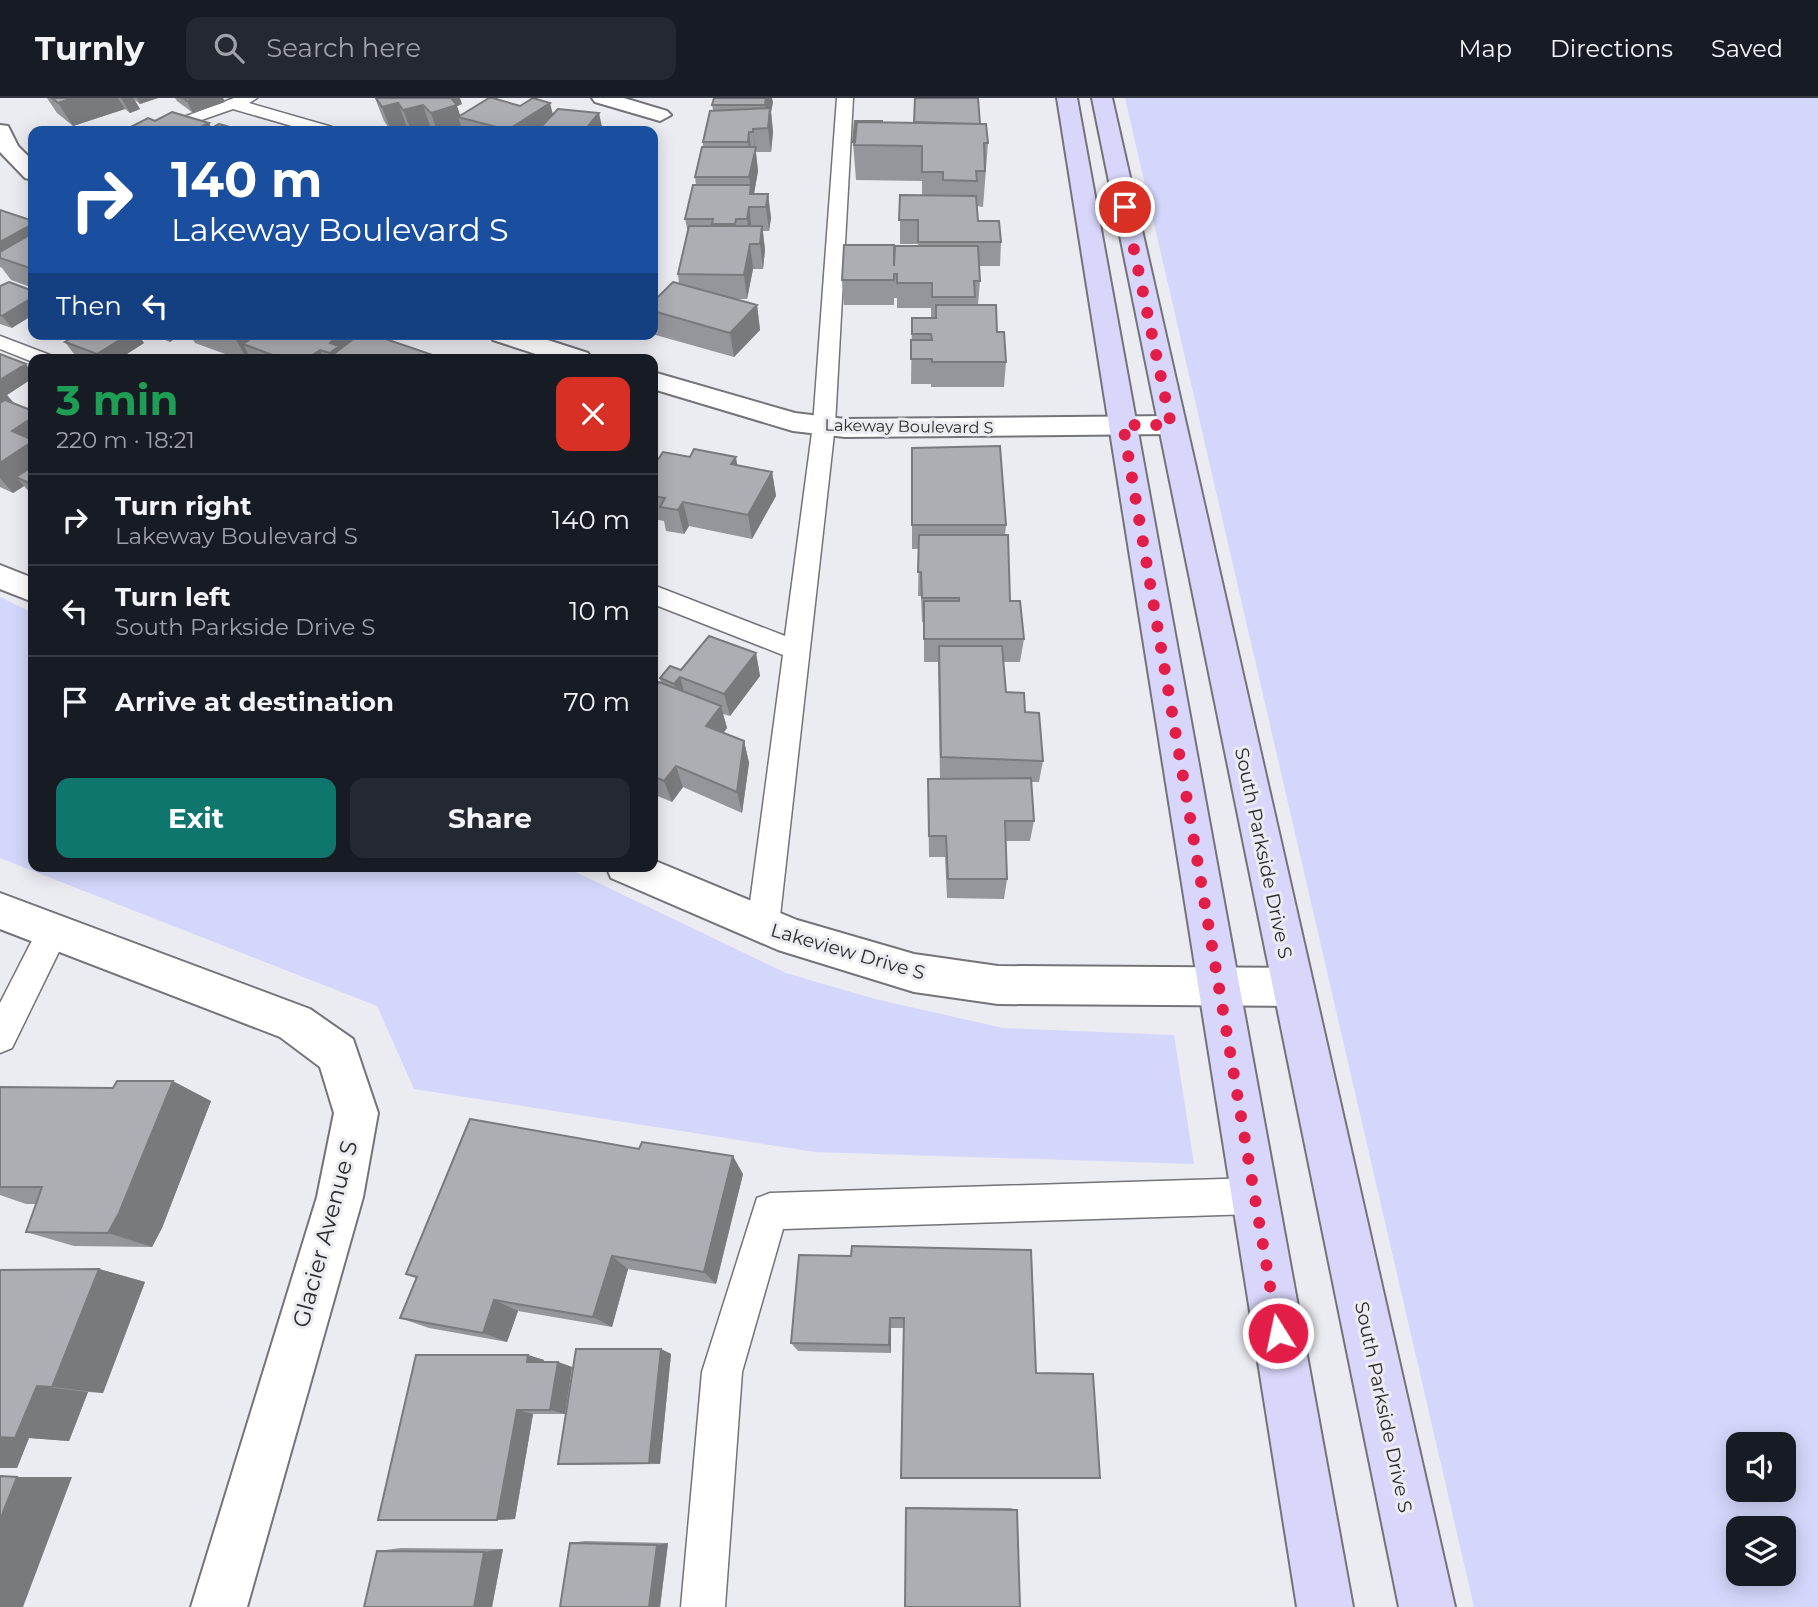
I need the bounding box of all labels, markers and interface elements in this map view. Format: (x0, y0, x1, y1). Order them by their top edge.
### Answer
search box (186, 17, 676, 80)
text: Turnly (35, 28, 144, 68)
icon: search (210, 29, 248, 67)
text: Search here (266, 32, 421, 64)
text: Map (1459, 34, 1512, 63)
text: Directions (1550, 34, 1673, 63)
text: Saved (1711, 34, 1783, 63)
text: 140 m (171, 150, 323, 209)
icon: right (56, 154, 147, 245)
pin (1095, 177, 1155, 237)
icon: arrive (1106, 188, 1144, 226)
text: Lakeway Boulevard S (171, 210, 509, 249)
icon: left (136, 287, 174, 325)
text: Then (56, 290, 122, 322)
text: 3 min (56, 374, 178, 426)
button: close (556, 377, 630, 451)
street label: Lakeway Boulevard S (824, 416, 994, 437)
text: 220 m · 18:21 (56, 426, 195, 454)
text: Turn right (115, 490, 251, 522)
icon: right (56, 501, 94, 539)
text: 140 m (552, 504, 630, 536)
text: Lakeway Boulevard S (115, 522, 358, 550)
text: Turn left (115, 581, 231, 613)
icon: left (56, 592, 94, 630)
text: 10 m (569, 595, 630, 627)
text: South Parkside Drive S (115, 613, 375, 641)
icon: arrive (56, 683, 94, 721)
text: Arrive at destination (115, 686, 394, 718)
text: 70 m (564, 686, 630, 718)
street label: South Parkside Drive S (1230, 745, 1297, 961)
button: Exit (56, 778, 336, 858)
button: Share (350, 778, 630, 858)
street label: Lakeview Drive S (768, 918, 928, 985)
street label: Glacier Avenue S (287, 1137, 363, 1331)
position arrow (1241, 1296, 1315, 1370)
street label: South Parkside Drive S (1350, 1299, 1417, 1515)
map controls (1726, 1432, 1796, 1586)
button: sound (1726, 1432, 1796, 1502)
button: layers (1726, 1516, 1796, 1586)

